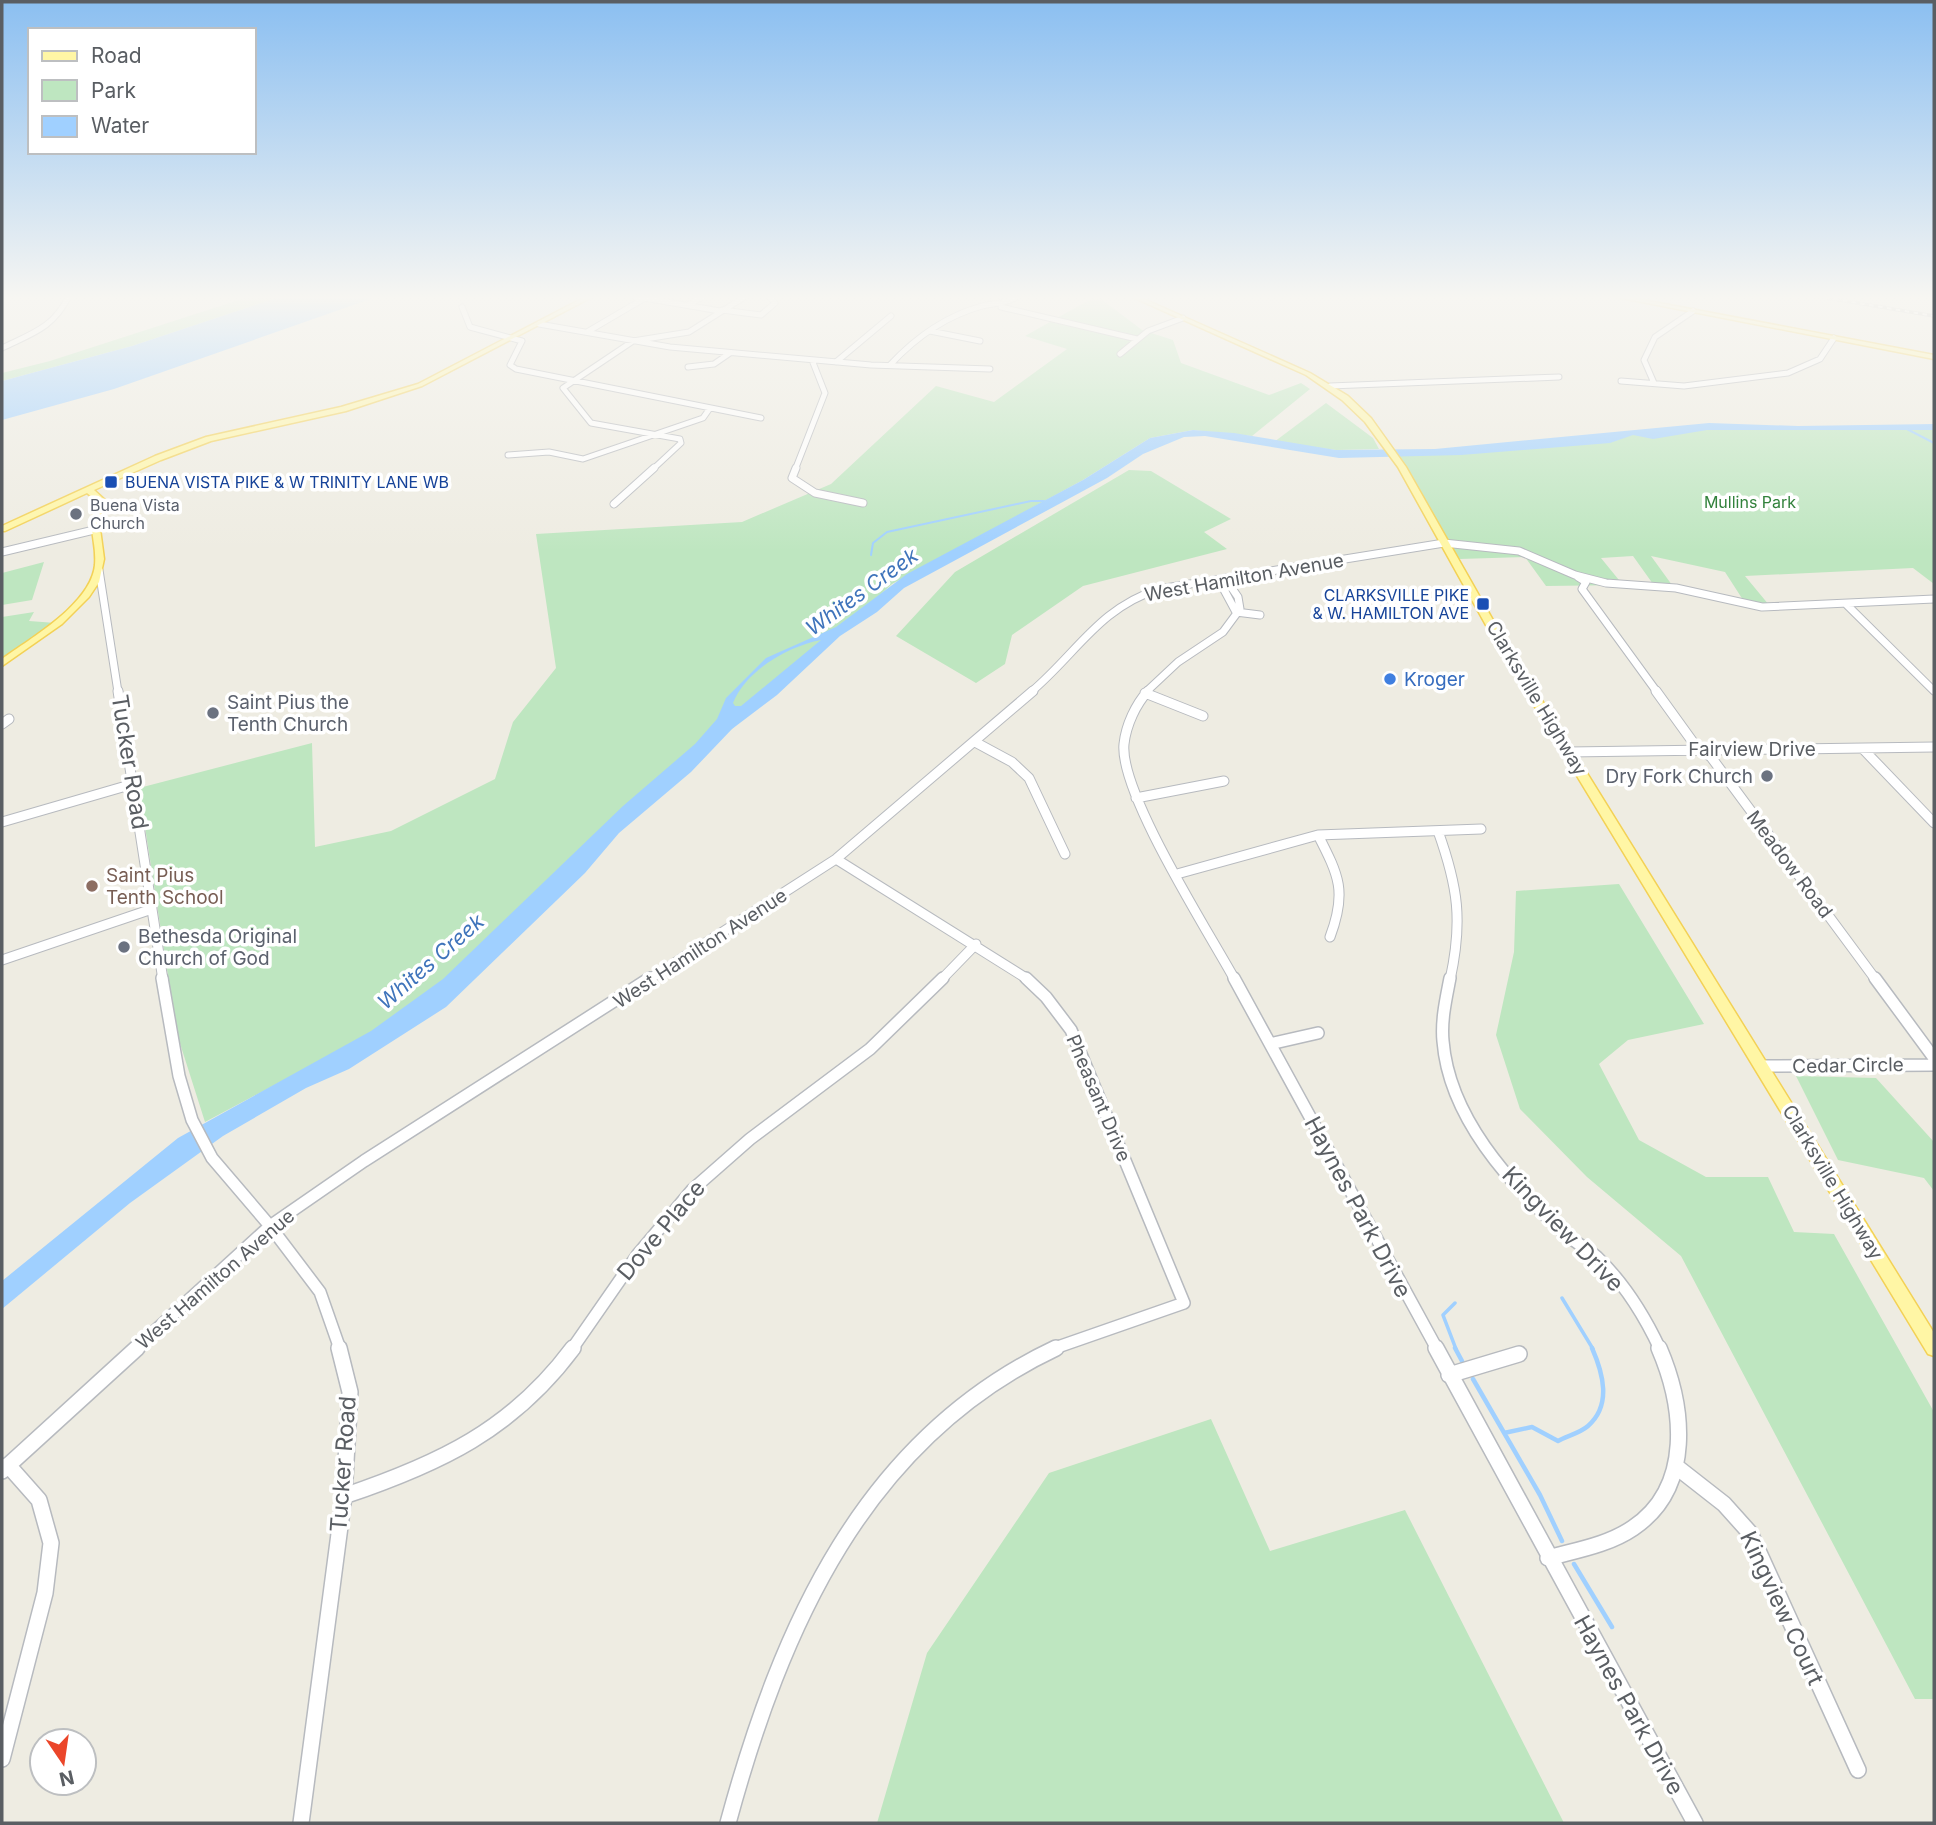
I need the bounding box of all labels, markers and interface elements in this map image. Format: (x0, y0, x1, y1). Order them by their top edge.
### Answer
legend (28, 28, 256, 154)
text: Road (91, 43, 142, 68)
text: Park (91, 78, 136, 103)
text: Water (91, 113, 149, 138)
place label: BUENA VISTA PIKE & W TRINITY LANE WB (125, 472, 449, 492)
marker: BUENA VISTA PIKE & W TRINITY LANE WB (103, 474, 119, 490)
park label: Mullins Park (1704, 492, 1796, 512)
place label: Buena Vista Church (90, 495, 180, 533)
marker: Buena Vista Church (68, 506, 84, 522)
water label: Whites Creek (801, 542, 923, 641)
street label: West Hamilton Avenue (1143, 549, 1346, 606)
place label: CLARKSVILLE PIKE & W. HAMILTON AVE (1312, 585, 1469, 623)
marker: CLARKSVILLE PIKE & W. HAMILTON AVE (1475, 596, 1491, 612)
street label: Clarksville Highway (1481, 617, 1592, 780)
place label: Kroger (1404, 668, 1465, 691)
marker: Kroger (1382, 671, 1398, 687)
place label: Saint Pius the Tenth Church (227, 691, 349, 736)
street label: Tucker Road (106, 693, 154, 831)
marker: Saint Pius the Tenth Church (205, 705, 221, 721)
street label: Fairview Drive (1688, 738, 1816, 761)
place label: Dry Fork Church (1605, 765, 1753, 788)
marker: Dry Fork Church (1759, 768, 1775, 784)
street label: Meadow Road (1742, 806, 1837, 923)
place label: Saint Pius Tenth School (106, 864, 224, 909)
marker: Saint Pius Tenth School (84, 878, 100, 894)
street label: West Hamilton Avenue (609, 884, 791, 1013)
water label: Whites Creek (372, 908, 489, 1015)
place label: Bethesda Original Church of God (138, 925, 297, 970)
marker: Bethesda Original Church of God (116, 939, 132, 955)
street label: Pheasant Drive (1061, 1031, 1136, 1165)
street label: Cedar Circle (1792, 1053, 1904, 1078)
street label: Clarksville Highway (1777, 1101, 1888, 1264)
street label: Haynes Park Drive (1298, 1112, 1418, 1302)
street label: Kingview Drive (1496, 1161, 1630, 1297)
street label: Dove Place (611, 1174, 711, 1286)
street label: West Hamilton Avenue (132, 1204, 299, 1354)
street label: Tucker Road (324, 1395, 362, 1533)
street label: Kingview Court (1734, 1527, 1830, 1690)
street label: Haynes Park Drive (1568, 1610, 1690, 1800)
north arrow (28, 1727, 98, 1797)
text: N (57, 1765, 76, 1791)

